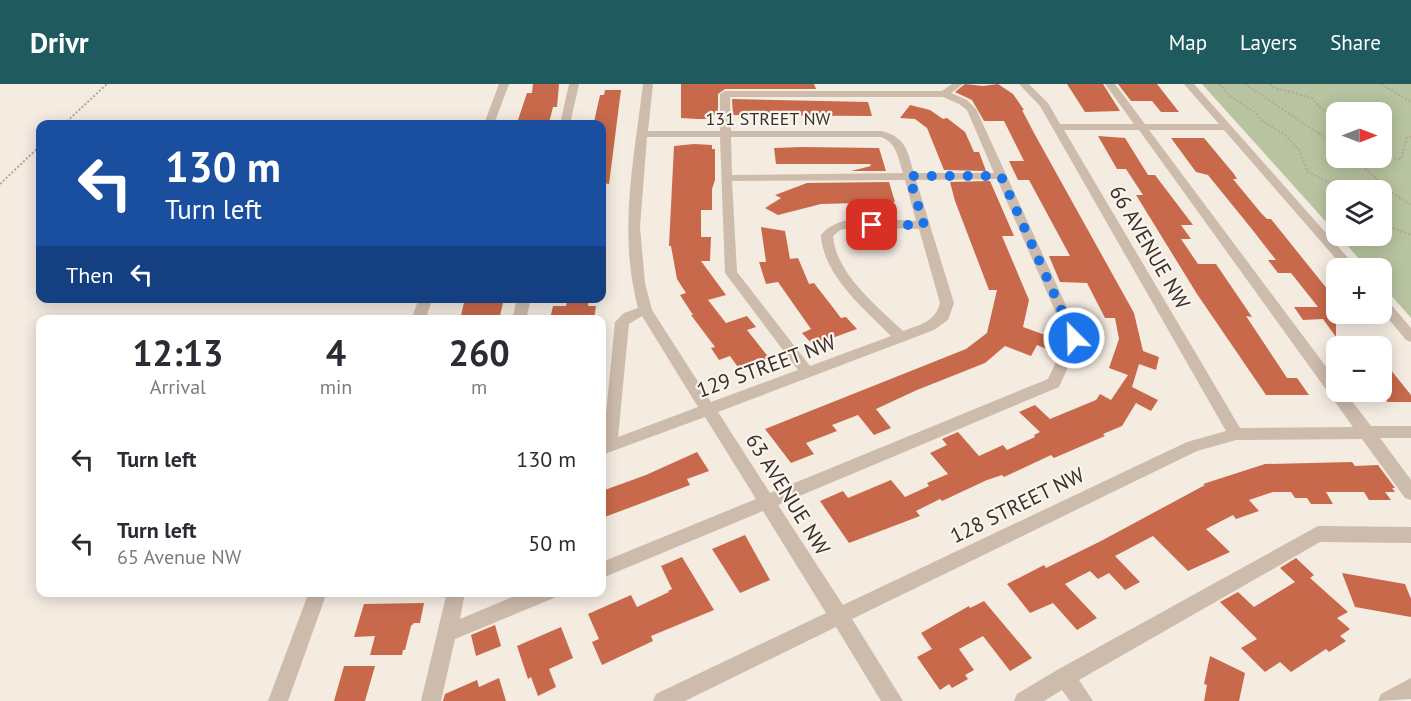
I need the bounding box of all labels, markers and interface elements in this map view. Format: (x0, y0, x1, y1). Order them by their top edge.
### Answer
text: Drivr (30, 24, 89, 61)
text: Map (1169, 29, 1207, 56)
text: Layers (1240, 29, 1297, 56)
text: Share (1330, 29, 1381, 56)
north arrow (1326, 102, 1392, 168)
map controls (1326, 102, 1392, 402)
street label: 131 STREET NW (706, 107, 831, 130)
text: 130 m (165, 139, 281, 194)
icon: left (66, 144, 144, 222)
street label: 66 AVENUE NW (1104, 180, 1197, 314)
button: layers (1326, 180, 1392, 246)
text: Turn left (165, 192, 262, 226)
pin (846, 199, 897, 250)
icon: arrive (855, 208, 888, 241)
icon: left (125, 258, 158, 291)
button: + (1326, 258, 1392, 324)
text: Then (66, 261, 113, 289)
position arrow (1042, 306, 1106, 370)
street label: 129 STREET NW (693, 328, 840, 404)
text: 12:13 (132, 329, 224, 376)
text: 4 (326, 329, 346, 376)
text: 260 (449, 329, 510, 376)
button: − (1326, 336, 1392, 402)
text: Arrival (150, 374, 206, 400)
text: min (320, 374, 352, 400)
text: m (471, 374, 487, 400)
street label: 63 AVENUE NW (740, 428, 836, 560)
icon: left (66, 443, 99, 476)
text: Turn left (117, 445, 197, 473)
text: 130 m (516, 445, 576, 473)
street label: 128 STREET NW (946, 461, 1089, 549)
text: Turn left (117, 516, 197, 544)
icon: left (66, 527, 99, 560)
text: 50 m (528, 529, 576, 557)
text: 65 Avenue NW (117, 544, 241, 570)

